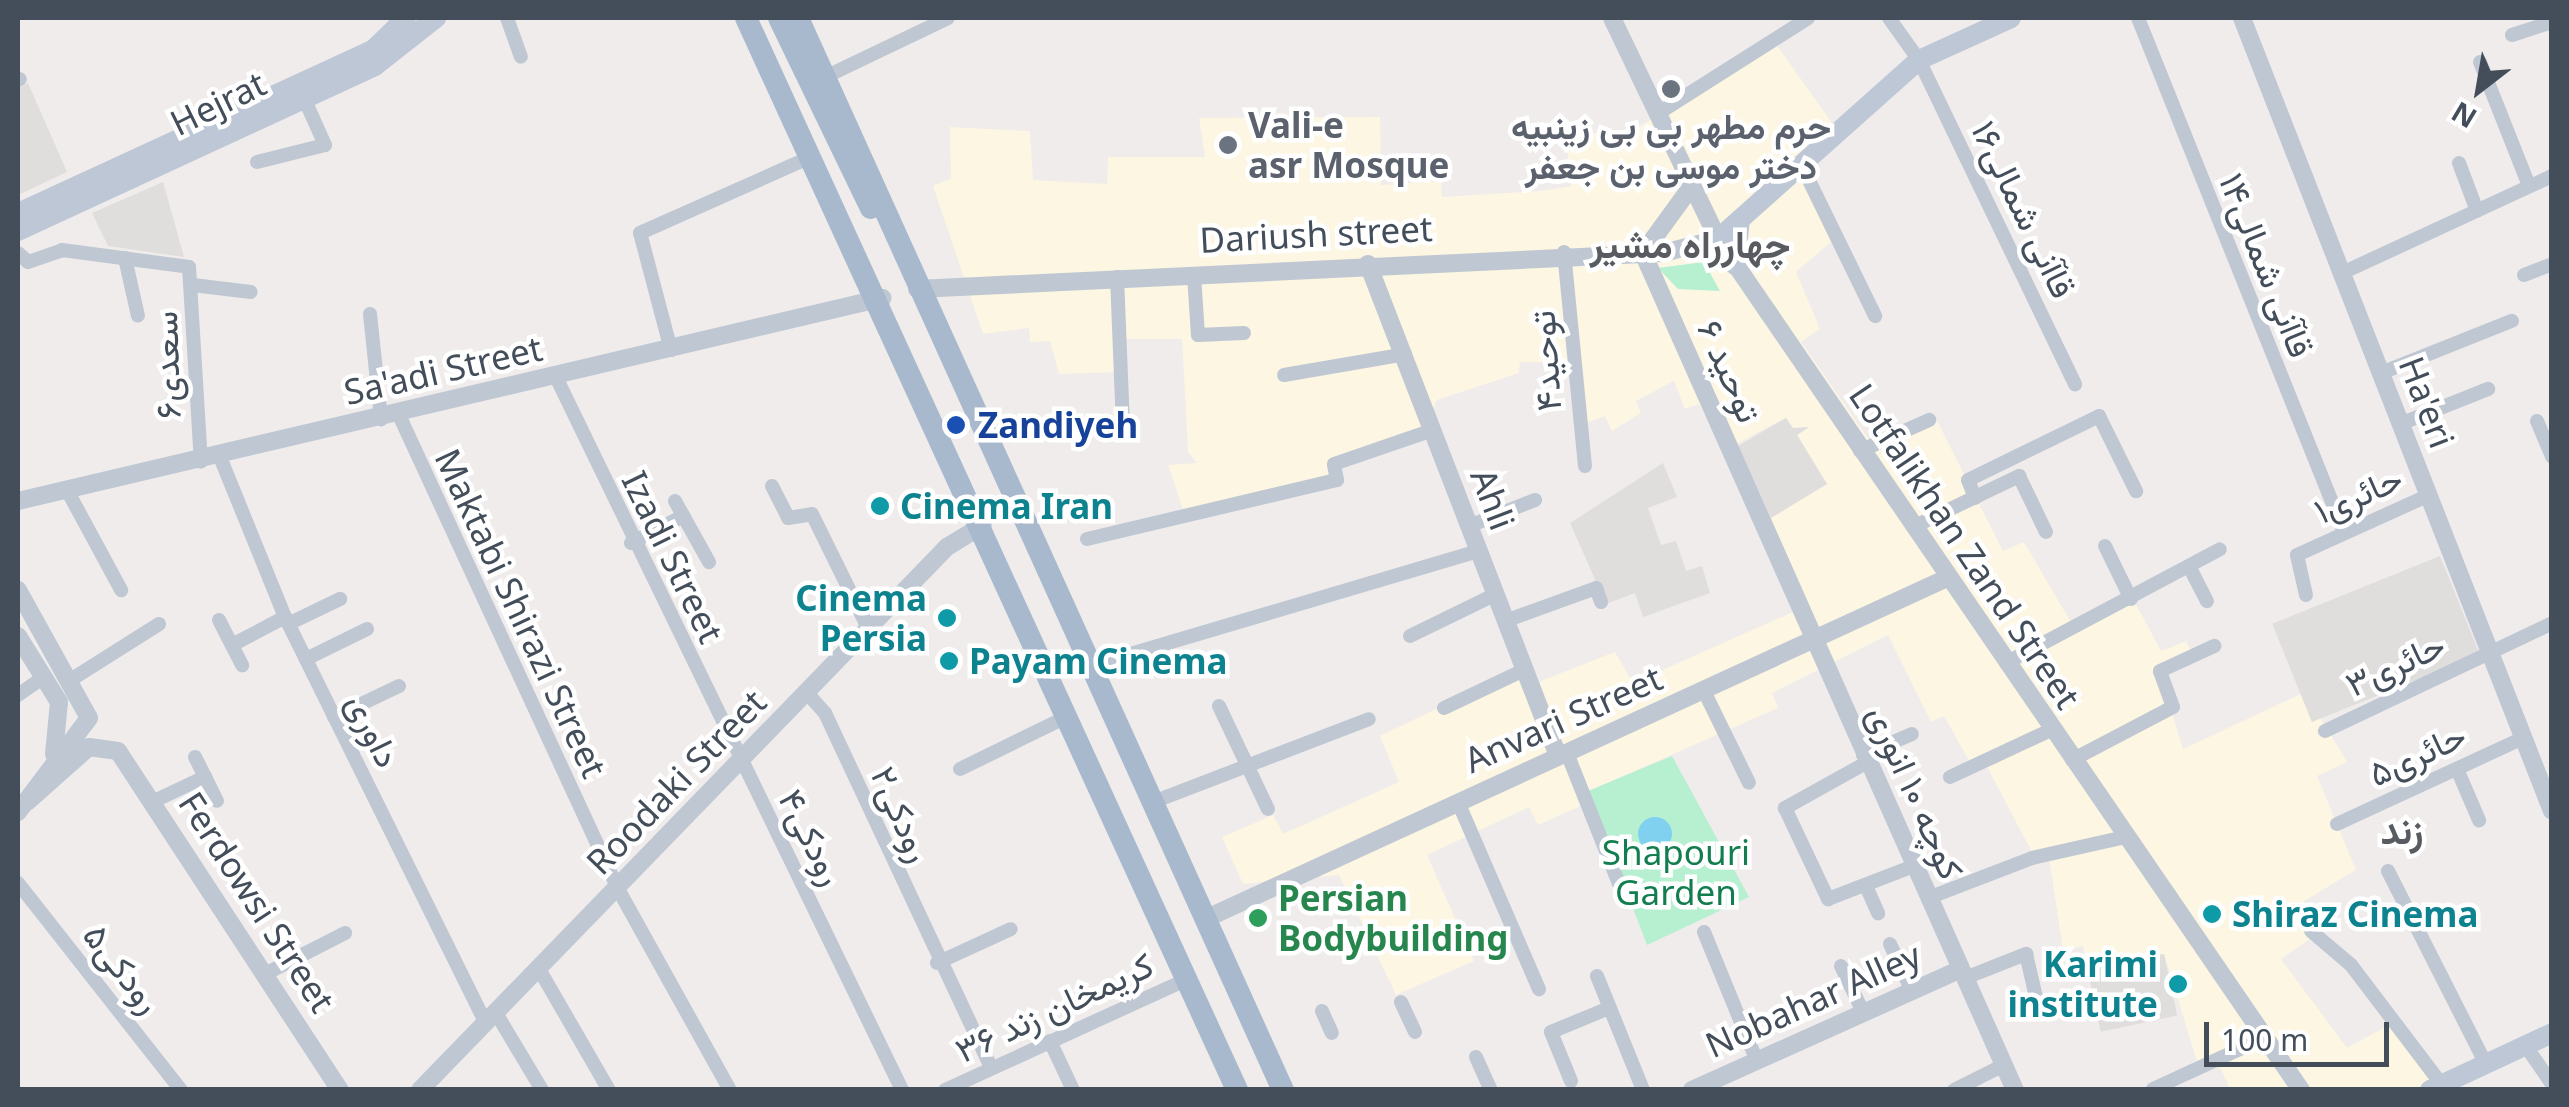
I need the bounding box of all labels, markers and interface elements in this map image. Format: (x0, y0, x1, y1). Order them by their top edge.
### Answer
north arrow (2429, 40, 2529, 140)
street label: Hejrat (164, 62, 272, 144)
marker: حرم مطهر بی بی زینبیه دختر موسی بن جعفر (1660, 78, 1682, 100)
text: N (2444, 94, 2483, 138)
place label: Vali-e asr Mosque (1248, 104, 1449, 186)
place label: حرم مطهر بی بی زینبیه دختر موسی بن جعفر (1511, 105, 1831, 187)
street label: قاآنی شمالی۱۶ (1963, 114, 2085, 304)
marker: Vali-e asr Mosque (1217, 134, 1239, 156)
street label: قاآنی شمالی۱۴ (2211, 167, 2323, 363)
street label: Dariush street (1199, 207, 1433, 261)
district label: چهارراه مشیر (1590, 221, 1790, 267)
street label: توحید۴ (1521, 309, 1569, 413)
street label: سعدی۶ (143, 310, 189, 420)
street label: ۶ توحید (1689, 313, 1771, 429)
street label: Sa'adi Street (340, 327, 546, 413)
street label: Ha'eri (2391, 350, 2463, 454)
street label: Lotfalikhan Zand Street (1841, 376, 2089, 716)
place label: Zandiyeh (978, 404, 1138, 446)
marker: Zandiyeh (943, 412, 969, 438)
street label: Maktabi Shirazi Street (426, 442, 616, 784)
street label: حائری۱ (2308, 456, 2408, 532)
street label: Ahli (1462, 463, 1524, 535)
street label: Izadi Street (614, 465, 732, 649)
place label: Cinema Iran (900, 485, 1113, 527)
marker: Cinema Iran (869, 495, 891, 517)
place label: Cinema Persia (795, 577, 927, 659)
marker: Cinema Persia (936, 607, 958, 629)
street label: حائری۳ (2339, 623, 2451, 705)
place label: Payam Cinema (969, 640, 1228, 682)
marker: Payam Cinema (938, 650, 960, 672)
street label: Anvari Street (1458, 657, 1668, 781)
street label: Roodaki Street (578, 681, 774, 883)
street label: داوری (338, 686, 410, 774)
street label: کوچه ۱۰ انوری (1859, 698, 1973, 886)
street label: حائری۵ (2362, 713, 2472, 795)
street label: رودکی۲ (862, 760, 942, 868)
street label: رودکی۴ (770, 782, 854, 892)
street label: Ferdowsi Street (170, 784, 344, 1020)
district label: زند (2381, 807, 2423, 853)
park label: Shapouri Garden (1602, 831, 1750, 913)
place label: Persian Bodybuilding (1278, 877, 1508, 959)
place label: Shiraz Cinema (2232, 893, 2478, 935)
marker: Shiraz Cinema (2201, 903, 2223, 925)
marker: Persian Bodybuilding (1247, 907, 1269, 929)
street label: رودکی۵ (75, 915, 171, 1021)
street label: Nobahar Alley (1699, 934, 1927, 1066)
street label: کریمخان زند ۳۶ (949, 943, 1159, 1071)
place label: Karimi institute (2008, 943, 2158, 1025)
marker: Karimi institute (2167, 973, 2189, 995)
scale bar (2209, 1002, 2394, 1064)
text: 100 m (2221, 1019, 2308, 1060)

